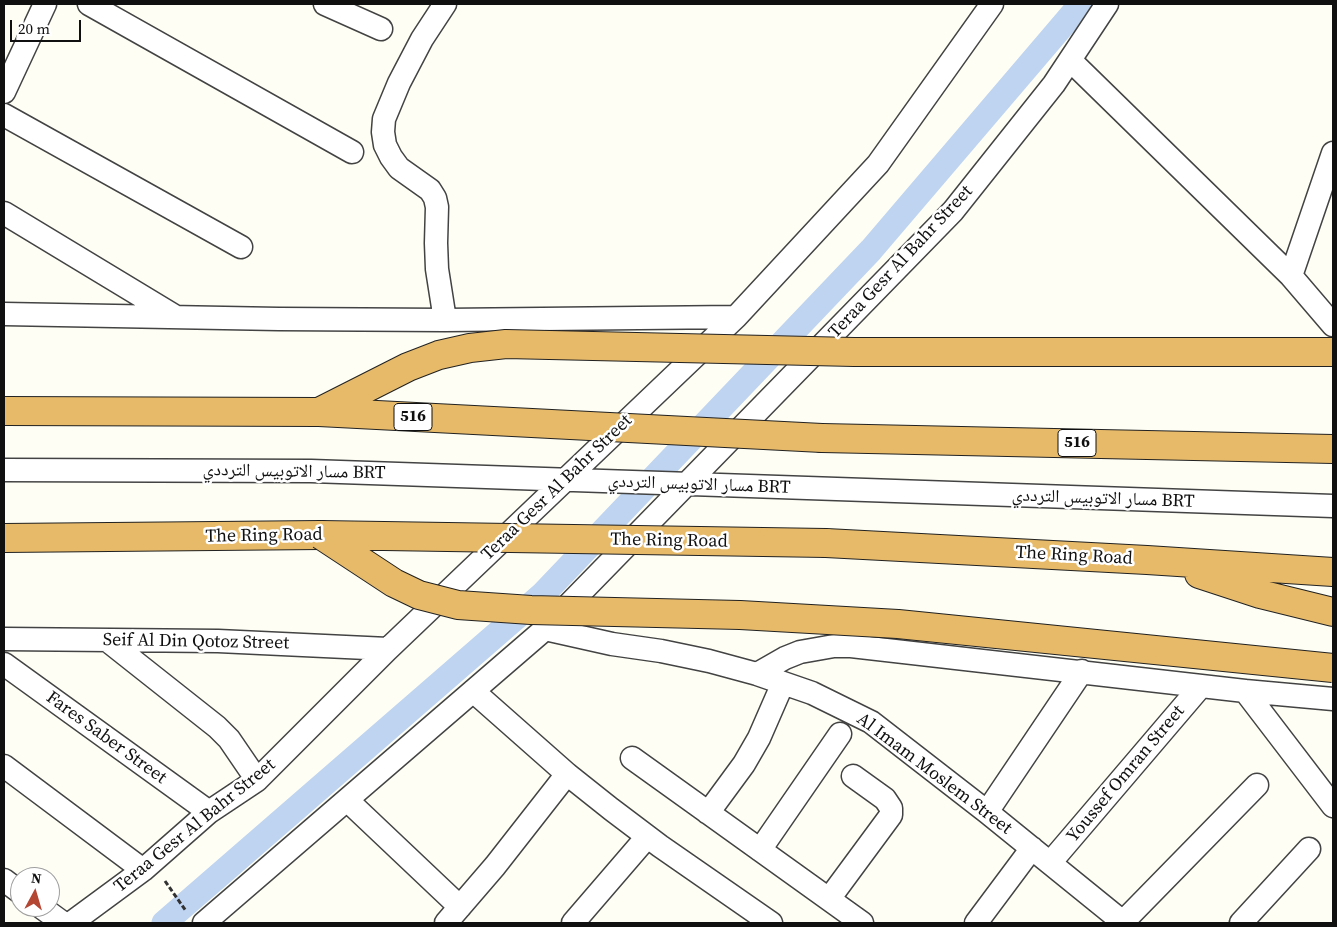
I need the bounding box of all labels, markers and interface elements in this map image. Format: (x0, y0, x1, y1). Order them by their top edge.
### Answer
scale bar (12, 10, 84, 42)
text: 20 m (18, 18, 50, 39)
street label: Teraa Gesr Al Bahr Street (825, 181, 977, 343)
road number: 516 (394, 404, 432, 431)
street label: Teraa Gesr Al Bahr Street (477, 410, 637, 566)
road number: 516 (1058, 429, 1096, 456)
street label: مسار الاتوبيس الترددي BRT (202, 460, 386, 484)
street label: مسار الاتوبيس الترددي BRT (607, 471, 791, 499)
street label: مسار الاتوبيس الترددي BRT (1011, 485, 1195, 513)
street label: The Ring Road (205, 524, 323, 548)
street label: The Ring Road (610, 529, 728, 553)
street label: The Ring Road (1015, 542, 1133, 570)
street label: Seif Al Din Qotoz Street (103, 630, 289, 654)
street label: Fares Saber Street (42, 687, 170, 789)
street label: Youssef Omran Street (1062, 701, 1190, 847)
street label: Al Imam Moslem Street (852, 709, 1016, 839)
street label: Teraa Gesr Al Bahr Street (110, 754, 280, 898)
north arrow (10, 867, 60, 917)
text: N (30, 868, 43, 889)

